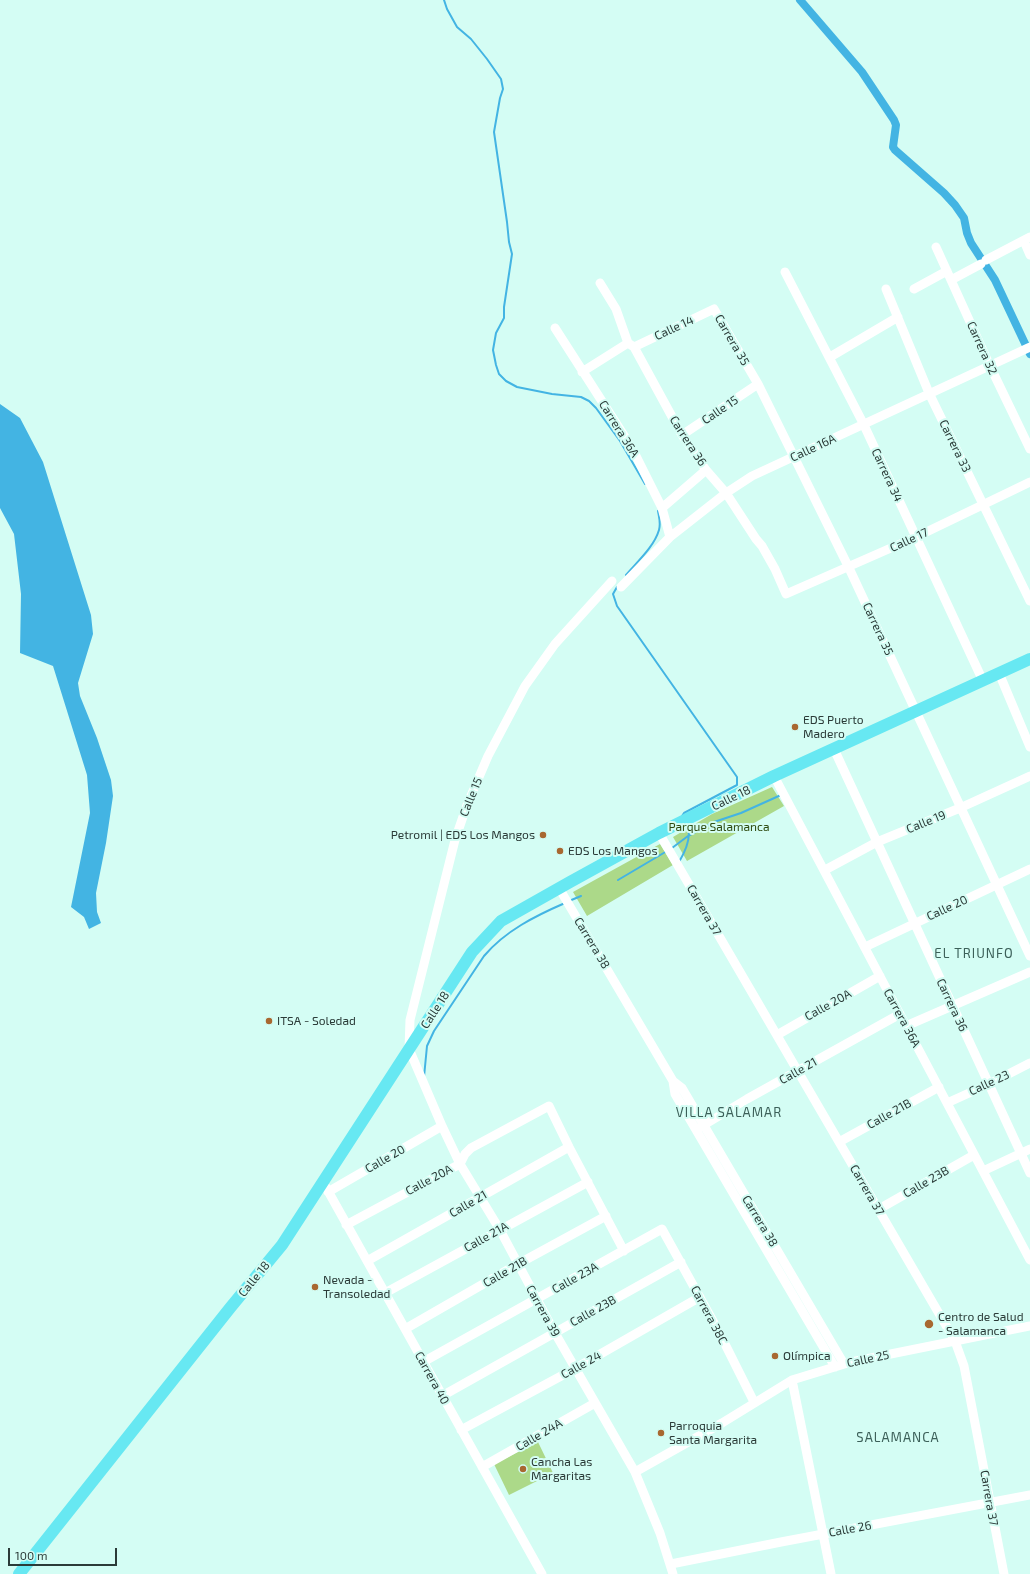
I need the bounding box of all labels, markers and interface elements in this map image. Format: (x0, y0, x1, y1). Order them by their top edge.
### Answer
street label: Carrera 35 (712, 312, 752, 368)
street label: Calle 14 (652, 313, 696, 343)
street label: Carrera 32 (964, 319, 1000, 377)
street label: Calle 15 (699, 393, 741, 427)
street label: Carrera 36A (596, 398, 642, 460)
street label: Carrera 36 (666, 413, 710, 469)
street label: Carrera 33 (936, 417, 974, 475)
street label: Calle 16A (788, 431, 838, 465)
street label: Carrera 34 (868, 446, 906, 504)
street label: Calle 17 (888, 525, 930, 555)
street label: Carrera 35 (860, 600, 896, 658)
place label: EDS Puerto Madero (803, 713, 864, 741)
marker: EDS Puerto Madero (790, 722, 800, 732)
street label: Calle 15 (457, 775, 485, 819)
street label: Calle 18 (709, 782, 753, 814)
street label: Calle 19 (904, 808, 948, 836)
park label: Parque Salamanca (668, 820, 770, 834)
place label: Petromil | EDS Los Mangos (391, 828, 535, 842)
marker: Petromil | EDS Los Mangos (538, 830, 548, 840)
place label: EDS Los Mangos (568, 844, 657, 858)
marker: EDS Los Mangos (555, 846, 565, 856)
street label: Carrera 37 (684, 882, 724, 938)
street label: Calle 20 (924, 892, 970, 924)
street label: Carrera 38 (571, 915, 613, 971)
district label: EL TRIUNFO (934, 946, 1014, 962)
street label: Carrera 36 (933, 976, 971, 1034)
street label: Calle 20A (802, 986, 854, 1024)
street label: Carrera 36A (881, 986, 923, 1050)
street label: Calle 18 (418, 989, 452, 1031)
place label: ITSA - Soledad (277, 1014, 356, 1028)
marker: ITSA - Soledad (264, 1016, 274, 1026)
street label: Calle 21 (776, 1055, 820, 1087)
street label: Calle 23 (966, 1067, 1012, 1099)
street label: Calle 21B (864, 1096, 914, 1132)
district label: VILLA SALAMAR (676, 1105, 782, 1121)
street label: Calle 20 (362, 1142, 408, 1176)
street label: Calle 20A (403, 1162, 455, 1198)
street label: Carrera 37 (847, 1162, 887, 1218)
street label: Calle 23B (901, 1163, 951, 1201)
street label: Calle 21 (447, 1187, 489, 1221)
street label: Carrera 38 (739, 1193, 781, 1249)
street label: Calle 21A (461, 1219, 511, 1255)
street label: Calle 21B (480, 1254, 530, 1290)
street label: Calle 18 (235, 1258, 273, 1300)
street label: Calle 23A (549, 1259, 601, 1297)
place label: Nevada - Transoledad (323, 1273, 390, 1301)
marker: Nevada - Transoledad (310, 1282, 320, 1292)
street label: Carrera 39 (523, 1283, 563, 1339)
street label: Carrera 38C (688, 1283, 730, 1347)
street label: Calle 23B (567, 1292, 619, 1330)
place label: Centro de Salud - Salamanca (938, 1310, 1024, 1338)
marker: Centro de Salud - Salamanca (923, 1318, 935, 1330)
street label: Calle 24 (558, 1348, 604, 1382)
street label: Calle 25 (846, 1348, 890, 1370)
street label: Carrera 40 (412, 1349, 452, 1407)
place label: Olímpica (783, 1349, 830, 1363)
marker: Olímpica (770, 1351, 780, 1361)
street label: Calle 24A (513, 1416, 565, 1454)
place label: Parroquia Santa Margarita (669, 1419, 757, 1447)
marker: Parroquia Santa Margarita (656, 1428, 666, 1438)
district label: SALAMANCA (856, 1430, 940, 1446)
place label: Cancha Las Margaritas (531, 1455, 592, 1483)
marker: Cancha Las Margaritas (518, 1464, 528, 1474)
street label: Carrera 37 (977, 1469, 1001, 1527)
street label: Calle 26 (827, 1518, 873, 1540)
scale bar (10, 1540, 119, 1566)
text: 100 m (15, 1548, 47, 1562)

